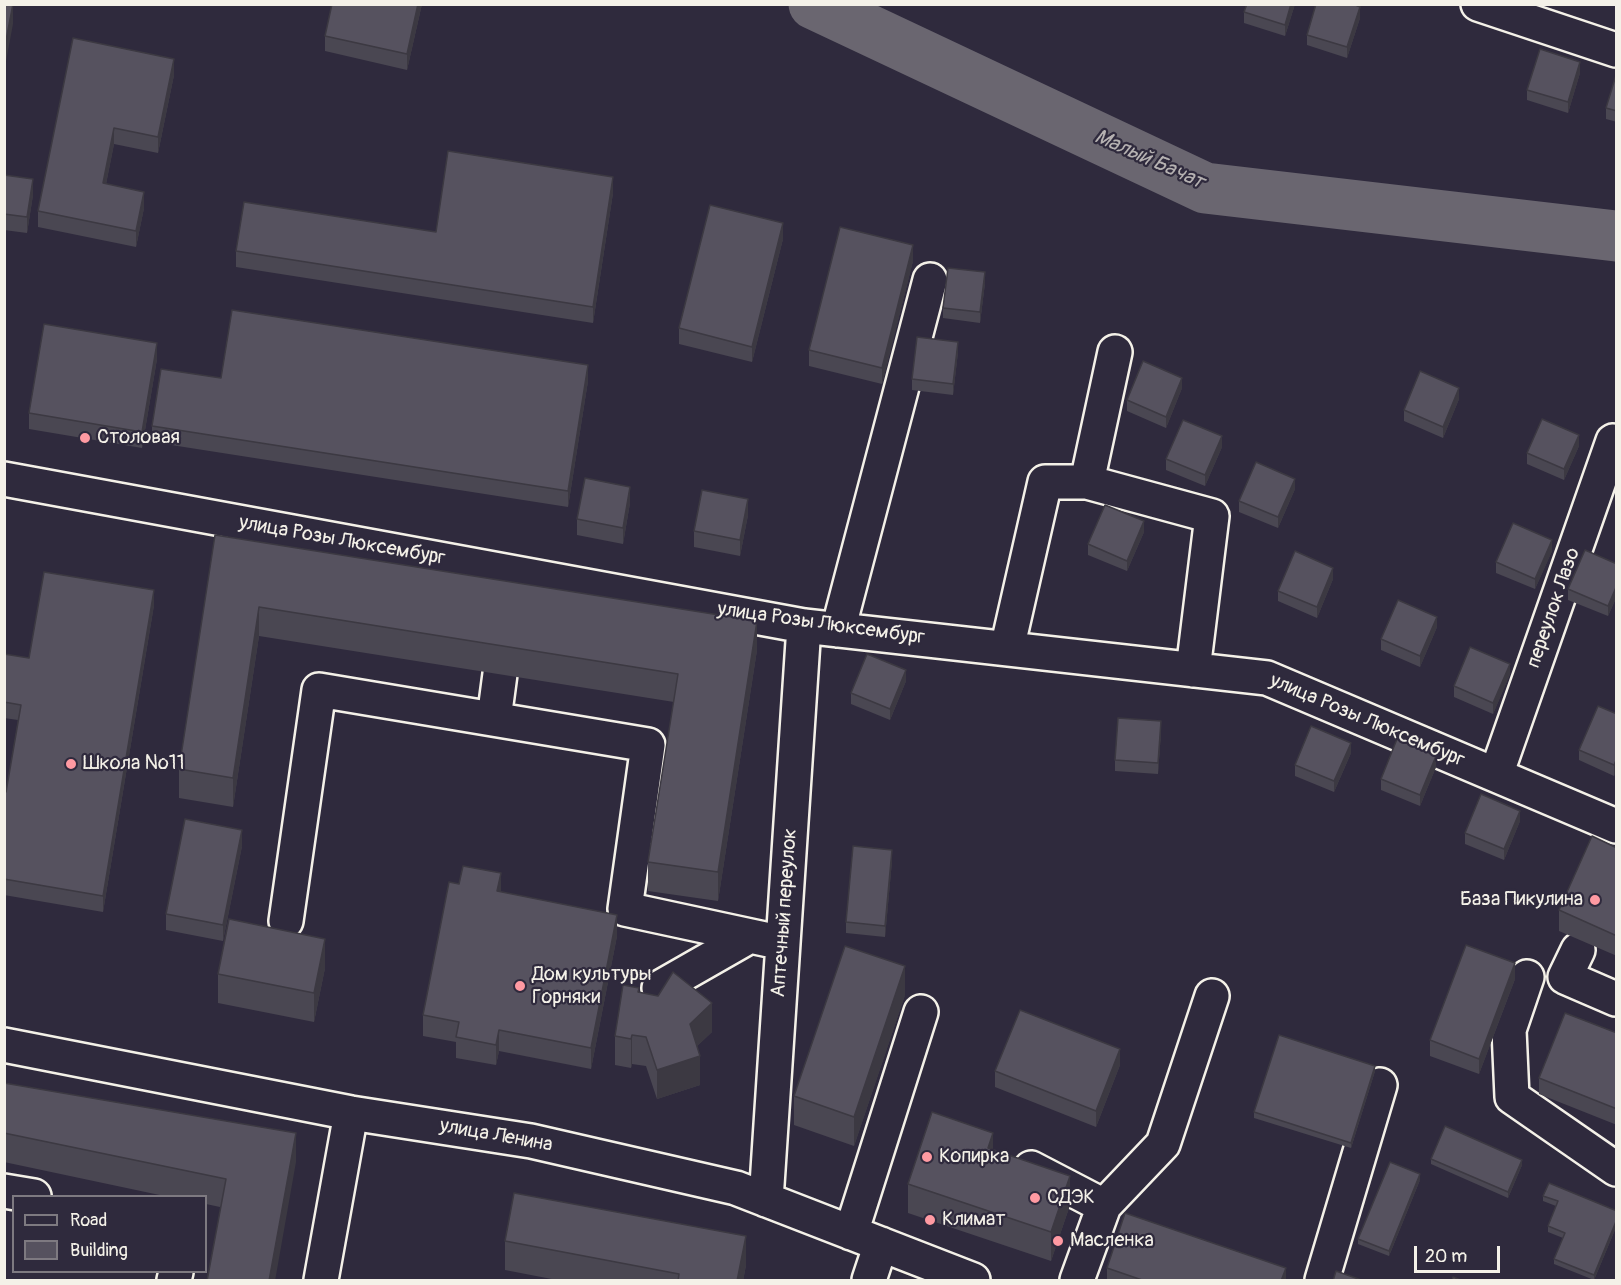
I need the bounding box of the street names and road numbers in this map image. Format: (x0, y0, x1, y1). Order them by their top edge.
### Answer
street label: улица Розы Люксембург (237, 511, 447, 571)
street label: переулок Лазо (1522, 545, 1586, 671)
street label: улица Розы Люксембург (716, 598, 926, 650)
street label: улица Розы Люксембург (1266, 669, 1468, 773)
street label: Аптечный переулок (767, 828, 803, 998)
street label: улица Ленина (438, 1114, 554, 1158)

